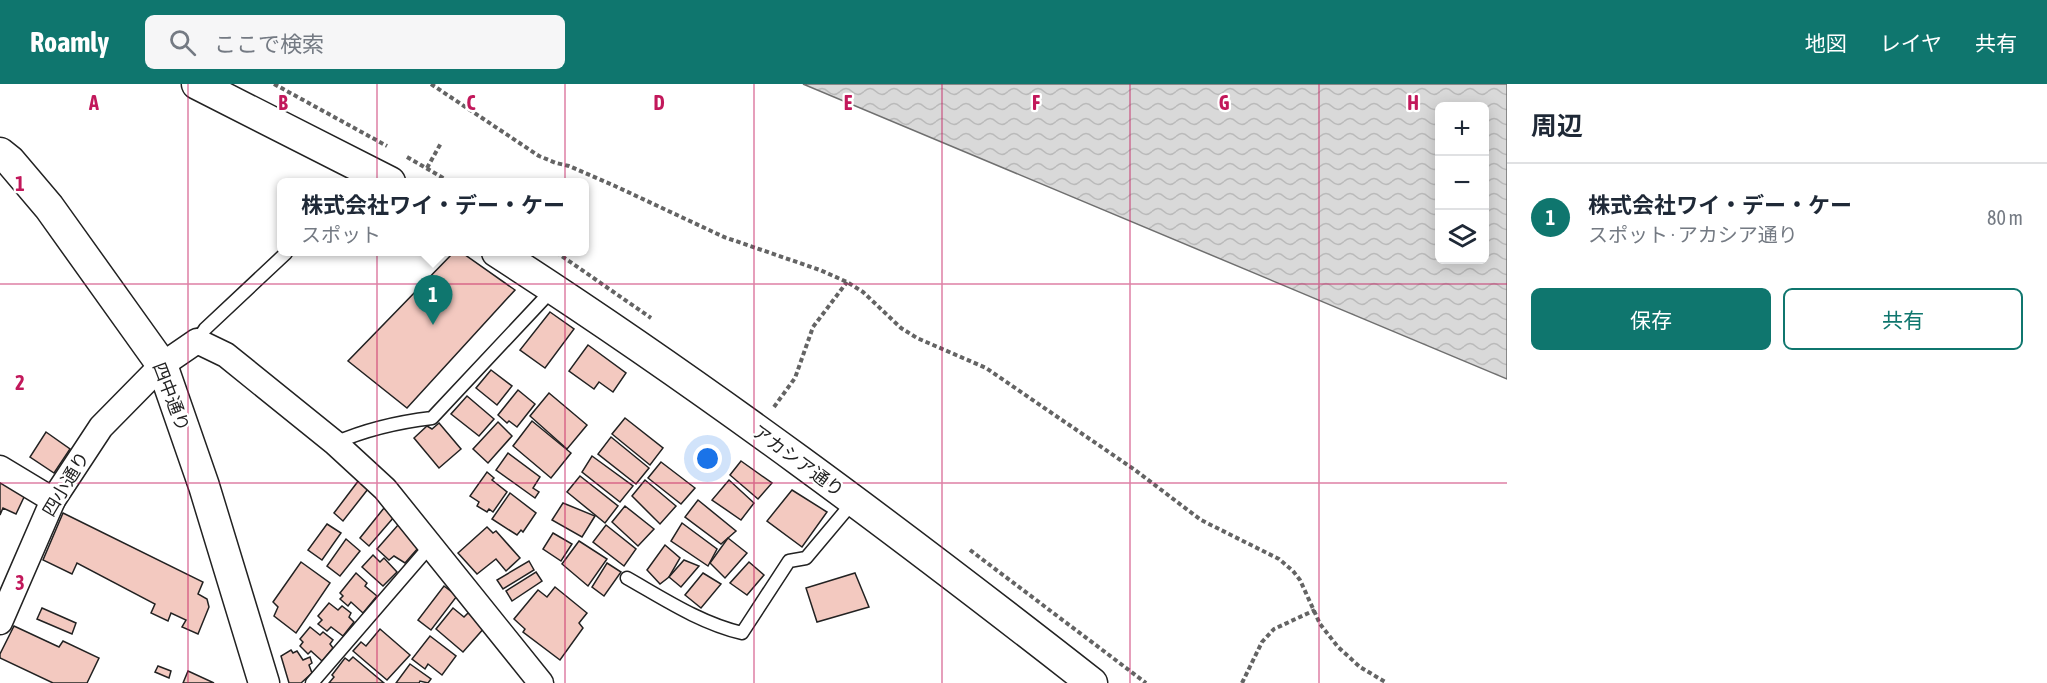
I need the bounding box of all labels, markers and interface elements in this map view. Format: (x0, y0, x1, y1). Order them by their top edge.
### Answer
search box (145, 15, 565, 69)
text: Roamly (30, 26, 109, 58)
icon: search (166, 26, 199, 59)
text: ここで検索 (214, 31, 324, 57)
text: 地図 (1805, 31, 1847, 55)
text: レイヤ (1880, 31, 1942, 55)
text: 共有 (1975, 31, 2017, 55)
text: A (88, 91, 99, 114)
text: B (278, 91, 288, 114)
text: C (467, 91, 476, 114)
text: D (653, 91, 665, 114)
text: E (844, 91, 853, 114)
text: F (1032, 91, 1040, 114)
text: G (1219, 91, 1230, 114)
text: H (1407, 91, 1419, 114)
map controls (1435, 102, 1489, 264)
button: + (1435, 102, 1489, 156)
text: 周辺 (1531, 111, 1583, 141)
button: − (1435, 156, 1489, 210)
text: 1 (15, 172, 25, 195)
popup (277, 178, 589, 256)
text: 株式会社ワイ・デー・ケー (301, 192, 565, 218)
text: 株式会社ワイ・デー・ケー (1588, 192, 1852, 218)
text: 1 (1546, 206, 1555, 229)
text: 80 m (1987, 206, 2023, 229)
button: layers (1435, 210, 1489, 264)
text: スポット (301, 223, 381, 246)
text: スポット · アカシア通り (1588, 223, 1798, 246)
pin: 1 (414, 276, 452, 325)
button: 保存 (1531, 288, 1771, 350)
button: 共有 (1783, 288, 2023, 350)
street label: 四中通り (149, 359, 194, 434)
text: 2 (15, 371, 25, 394)
street label: アカシア通り (748, 420, 848, 501)
your location (693, 444, 722, 473)
street label: 四小通り (38, 447, 93, 520)
text: 3 (15, 571, 25, 594)

